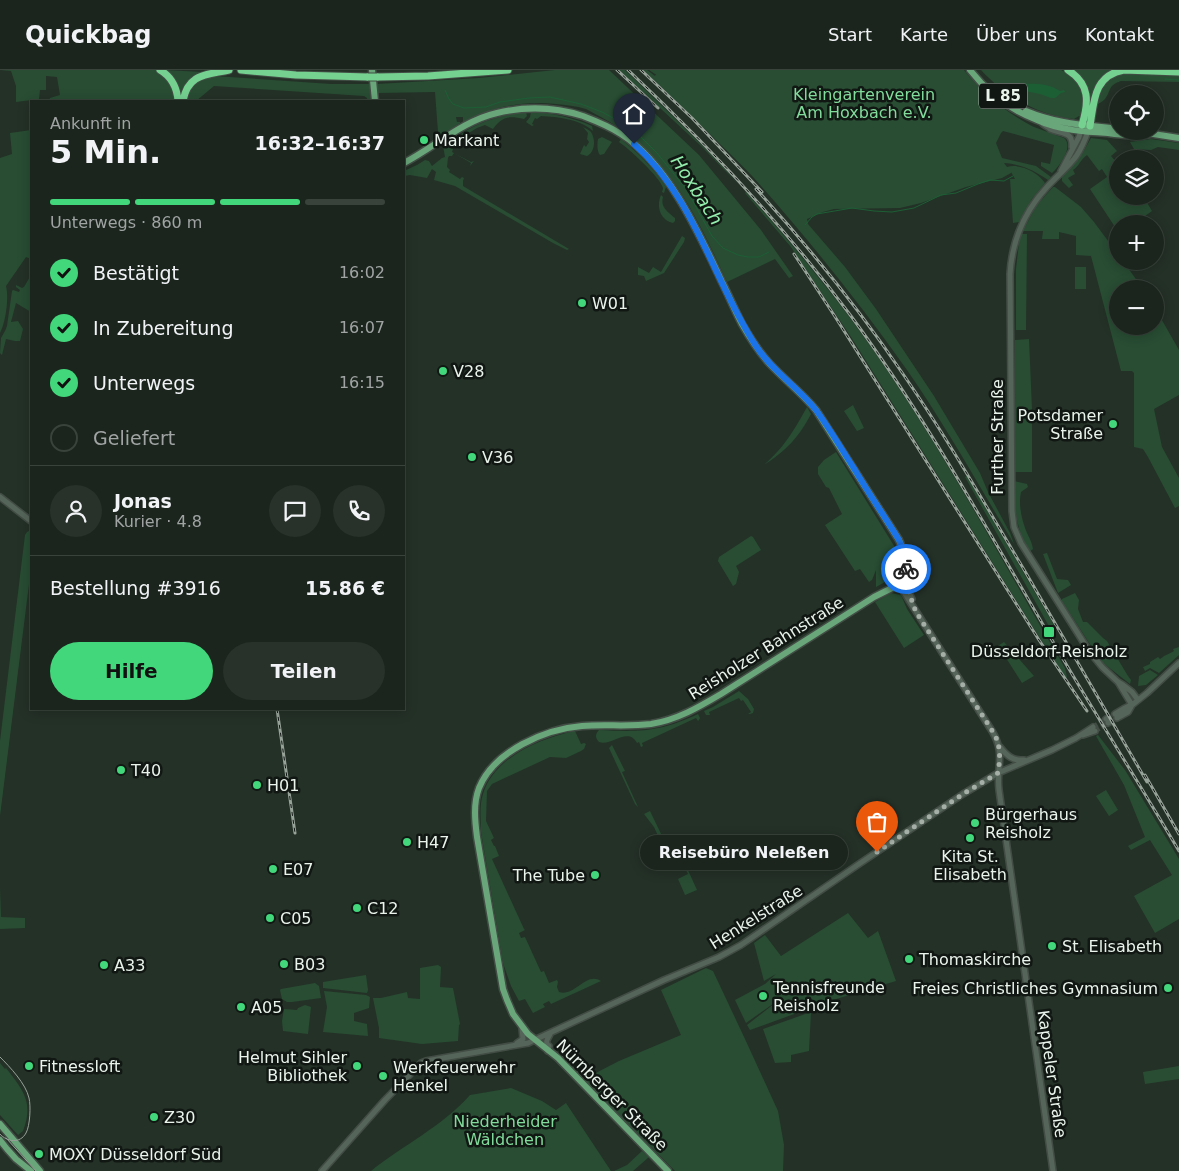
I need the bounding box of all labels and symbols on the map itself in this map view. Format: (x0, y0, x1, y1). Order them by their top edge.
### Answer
road number: L 85 (979, 84, 1027, 108)
park label: Kleingartenverein Am Hoxbach e.V. (793, 85, 935, 122)
pin (613, 93, 655, 144)
place label: Markant (434, 131, 499, 150)
marker: Markant (418, 134, 430, 146)
water label: Hoxbach (667, 151, 727, 229)
place label: W01 (592, 294, 628, 313)
marker: W01 (576, 297, 588, 309)
place label: V28 (453, 362, 484, 381)
marker: V28 (437, 365, 449, 377)
street label: Further Straße (988, 379, 1007, 495)
place label: Potsdamer Straße (1018, 406, 1103, 443)
marker: Potsdamer Straße (1107, 418, 1119, 430)
place label: V36 (482, 448, 513, 467)
marker: V36 (466, 451, 478, 463)
courier (881, 544, 931, 594)
street label: Reisholzer Bahnstraße (685, 592, 847, 704)
marker: Düsseldorf-Reisholz (1042, 625, 1056, 639)
place label: Düsseldorf-Reisholz (971, 642, 1127, 661)
place label: T40 (130, 761, 161, 780)
marker: T40 (115, 764, 127, 776)
place label: H01 (267, 776, 299, 795)
marker: H01 (251, 779, 263, 791)
pin (856, 801, 898, 852)
place label: Bürgerhaus Reisholz (985, 805, 1077, 842)
marker: Bürgerhaus Reisholz (969, 817, 981, 829)
marker: Kita St. Elisabeth (964, 832, 976, 844)
place label: H47 (417, 833, 449, 852)
callout: Reisebüro Neleßen (640, 834, 847, 870)
marker: H47 (401, 836, 413, 848)
place label: Kita St. Elisabeth (933, 847, 1007, 884)
place label: E07 (283, 860, 313, 879)
marker: E07 (267, 863, 279, 875)
place label: The Tube (512, 866, 585, 885)
marker: The Tube (589, 869, 601, 881)
street label: Henkelstraße (706, 881, 806, 953)
place label: C12 (367, 899, 399, 918)
marker: C12 (351, 902, 363, 914)
place label: C05 (280, 909, 312, 928)
marker: C05 (264, 912, 276, 924)
place label: St. Elisabeth (1062, 937, 1162, 956)
marker: St. Elisabeth (1046, 940, 1058, 952)
place label: Thomaskirche (918, 950, 1031, 969)
marker: Thomaskirche (903, 953, 915, 965)
place label: B03 (294, 955, 325, 974)
place label: A33 (114, 956, 145, 975)
marker: B03 (278, 958, 290, 970)
marker: A33 (98, 959, 110, 971)
place label: Tennisfreunde Reisholz (772, 978, 885, 1015)
place label: Freies Christliches Gymnasium (912, 979, 1158, 998)
marker: Freies Christliches Gymnasium (1162, 982, 1174, 994)
marker: Tennisfreunde Reisholz (757, 990, 769, 1002)
place label: A05 (251, 998, 282, 1017)
marker: A05 (235, 1001, 247, 1013)
street label: Kappeler Straße (1034, 1009, 1070, 1139)
street label: Nürnberger Straße (553, 1036, 671, 1154)
place label: Helmut Sihler Bibliothek (238, 1048, 348, 1085)
place label: Fitnessloft (39, 1057, 120, 1076)
place label: Werkfeuerwehr Henkel (393, 1058, 516, 1095)
marker: Fitnessloft (23, 1060, 35, 1072)
marker: Helmut Sihler Bibliothek (351, 1060, 363, 1072)
marker: Werkfeuerwehr Henkel (377, 1070, 389, 1082)
place label: Z30 (164, 1108, 195, 1127)
marker: Z30 (148, 1111, 160, 1123)
park label: Niederheider Wäldchen (453, 1112, 557, 1149)
place label: MOXY Düsseldorf Süd (49, 1145, 221, 1164)
marker: MOXY Düsseldorf Süd (33, 1148, 45, 1160)

